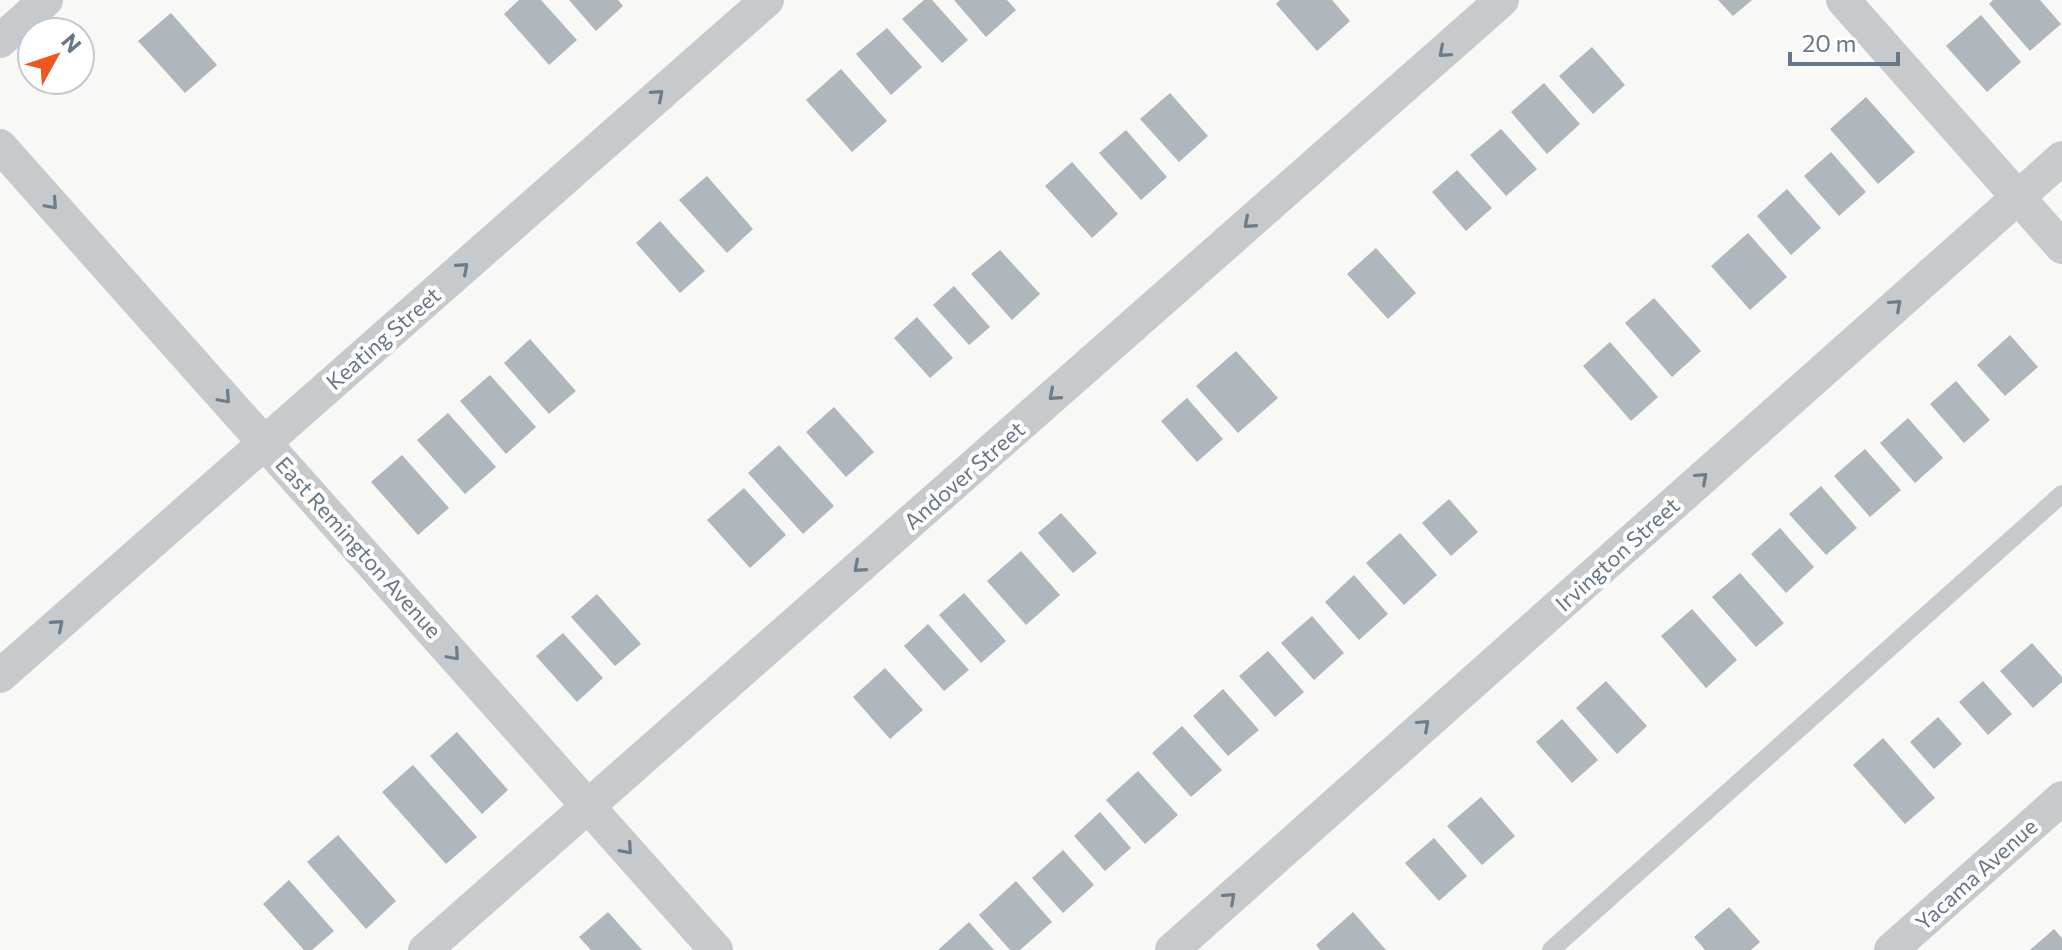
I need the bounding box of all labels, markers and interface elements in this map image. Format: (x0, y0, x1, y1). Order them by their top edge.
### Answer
north arrow (16, 16, 96, 96)
scale bar (1790, 16, 1898, 66)
text: N (56, 28, 87, 58)
text: 20 m (1802, 28, 1856, 57)
one-way arrow (1438, 42, 1453, 56)
one-way arrow (649, 91, 664, 105)
one-way arrow (43, 195, 57, 209)
one-way arrow (1243, 214, 1258, 228)
one-way arrow (454, 263, 469, 277)
street label: Keating Street (320, 281, 446, 395)
one-way arrow (1887, 300, 1902, 315)
one-way arrow (1048, 386, 1063, 400)
one-way arrow (216, 388, 230, 403)
street label: Andover Street (898, 415, 1030, 535)
street label: East Remington Avenue (270, 451, 448, 643)
one-way arrow (1692, 473, 1707, 488)
street label: Irvington Street (1549, 491, 1685, 617)
one-way arrow (853, 558, 868, 572)
one-way arrow (49, 620, 64, 635)
one-way arrow (444, 645, 459, 660)
one-way arrow (1415, 721, 1430, 735)
street label: Yacama Avenue (1910, 812, 2042, 936)
one-way arrow (617, 840, 631, 855)
one-way arrow (1220, 893, 1235, 908)

